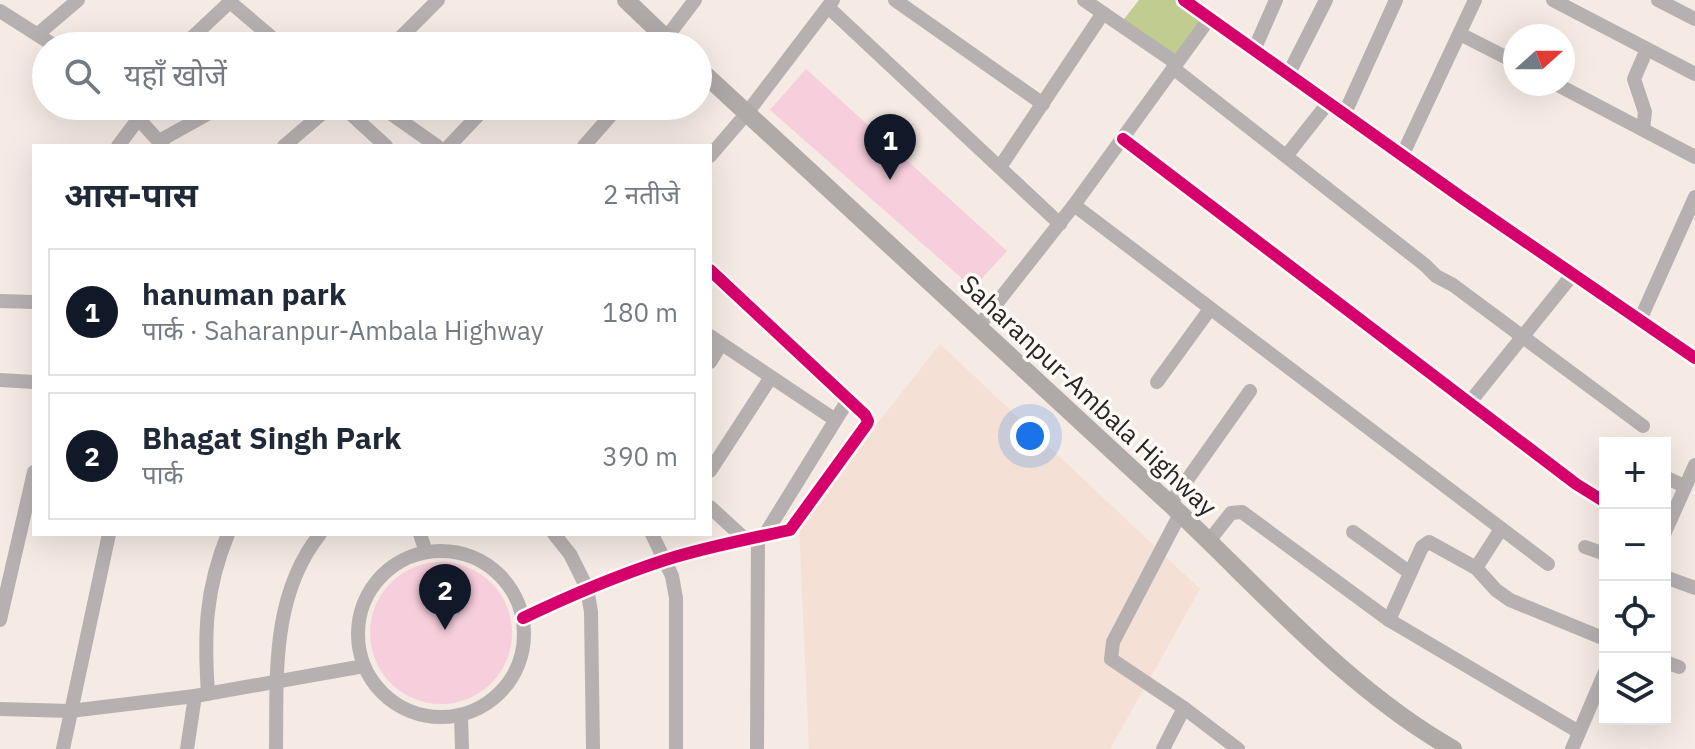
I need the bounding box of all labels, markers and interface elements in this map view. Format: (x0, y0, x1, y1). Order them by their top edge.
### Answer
north arrow (1503, 24, 1575, 96)
search box (32, 32, 712, 120)
icon: search (60, 54, 104, 98)
text: यहाँ खोजें (124, 55, 227, 94)
pin: 1 (864, 114, 916, 180)
text: आस-पास (64, 172, 198, 216)
text: 2 नतीजे (603, 177, 680, 211)
street label: Saharanpur-Ambala Highway (953, 267, 1225, 523)
text: hanuman park (142, 274, 346, 313)
text: 1 (84, 295, 100, 329)
text: 180 m (602, 295, 678, 329)
text: पार्क · Saharanpur-Ambala Highway (142, 313, 544, 347)
your location (1010, 416, 1050, 456)
text: Bhagat Singh Park (142, 418, 401, 457)
map controls (1599, 437, 1671, 725)
button: + (1599, 437, 1671, 509)
text: 2 (84, 439, 100, 473)
text: 390 m (602, 439, 678, 473)
text: पार्क (142, 457, 183, 491)
button: − (1599, 509, 1671, 581)
pin: 2 (419, 564, 471, 630)
button: locate (1599, 581, 1671, 653)
button: layers (1599, 653, 1671, 725)

